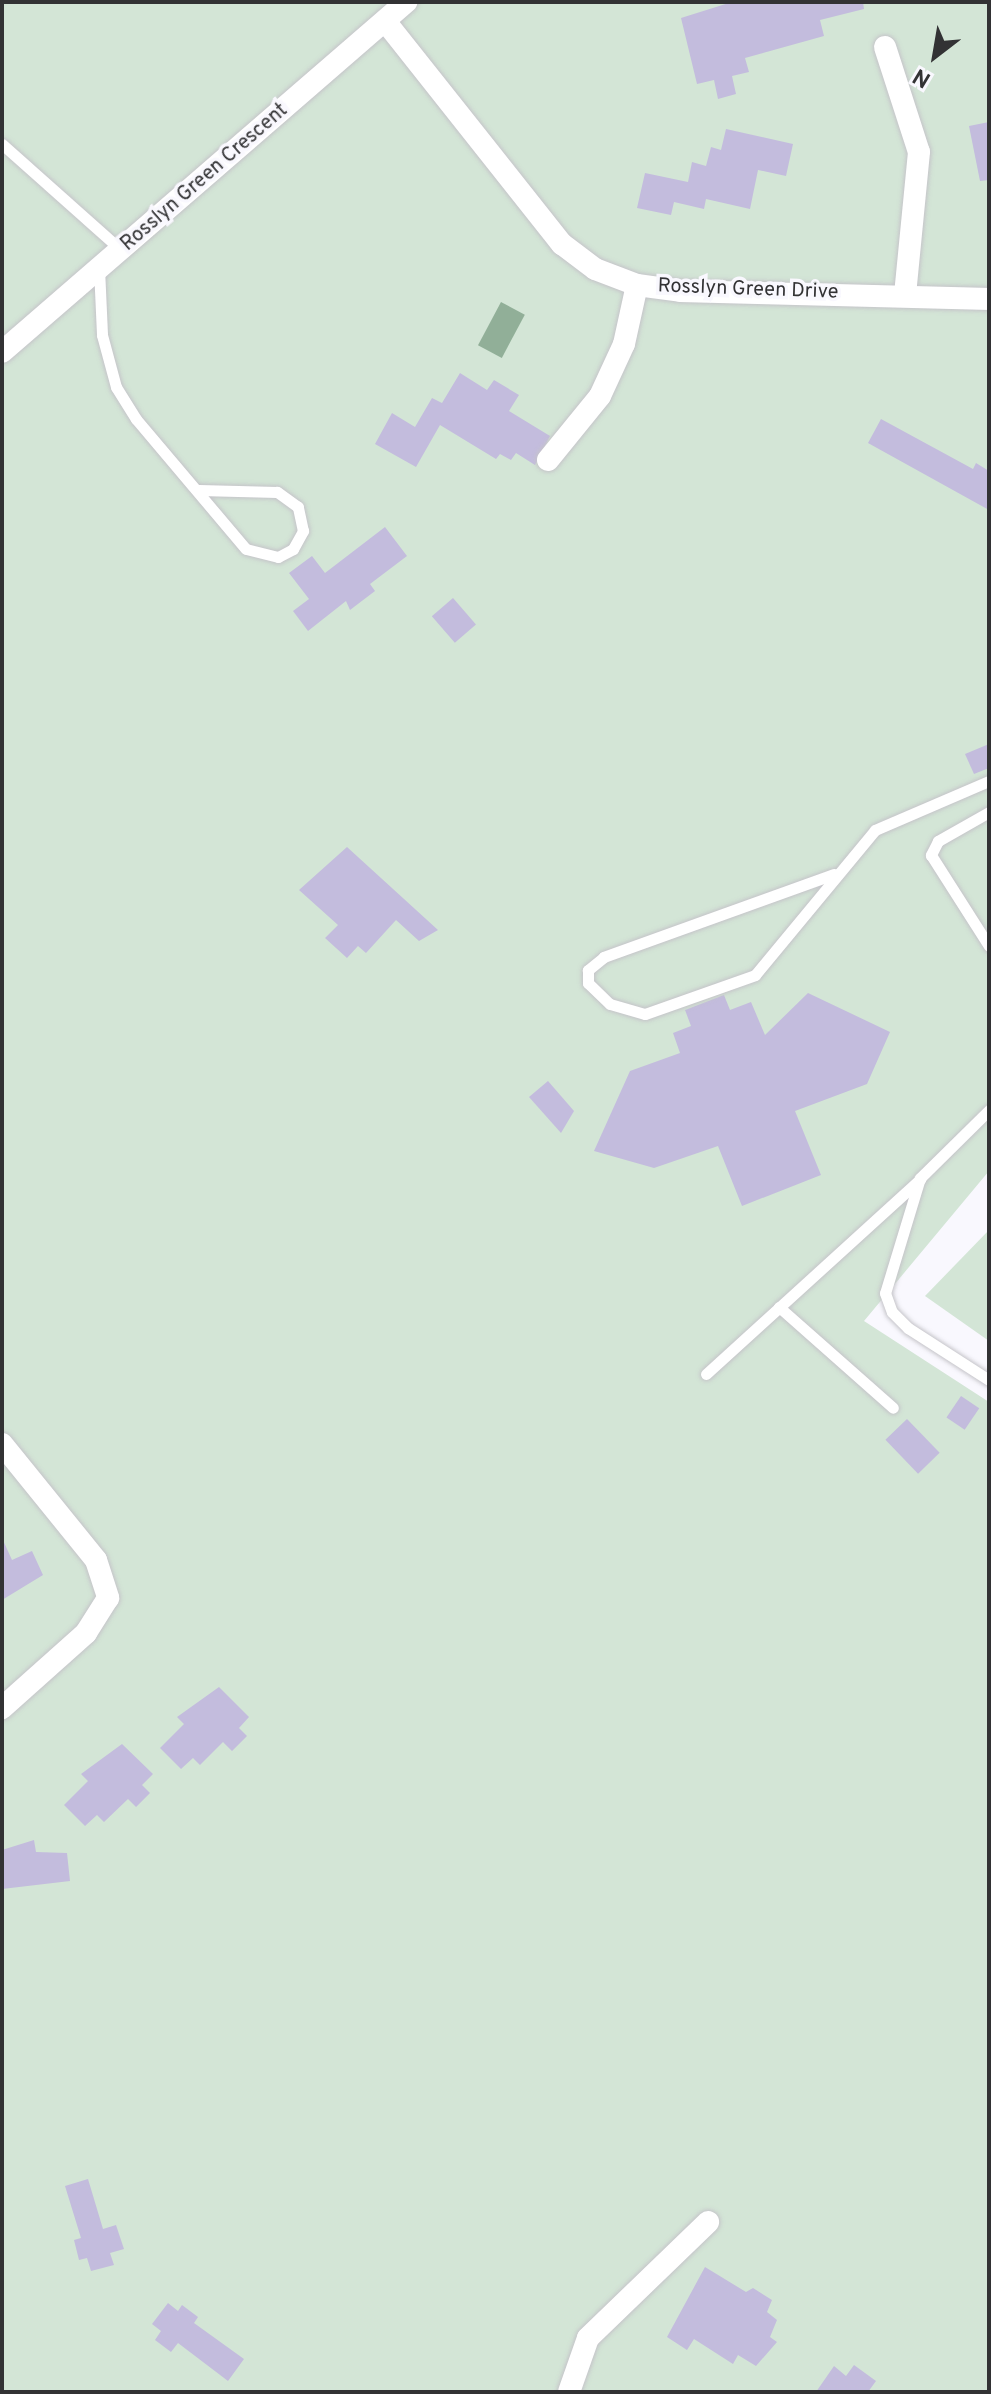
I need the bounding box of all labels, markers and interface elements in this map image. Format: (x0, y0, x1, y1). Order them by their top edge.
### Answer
north arrow (895, 16, 975, 96)
text: N (909, 61, 936, 93)
street label: Rosslyn Green Crescent (117, 99, 293, 257)
street label: Rosslyn Green Drive (657, 275, 839, 305)

